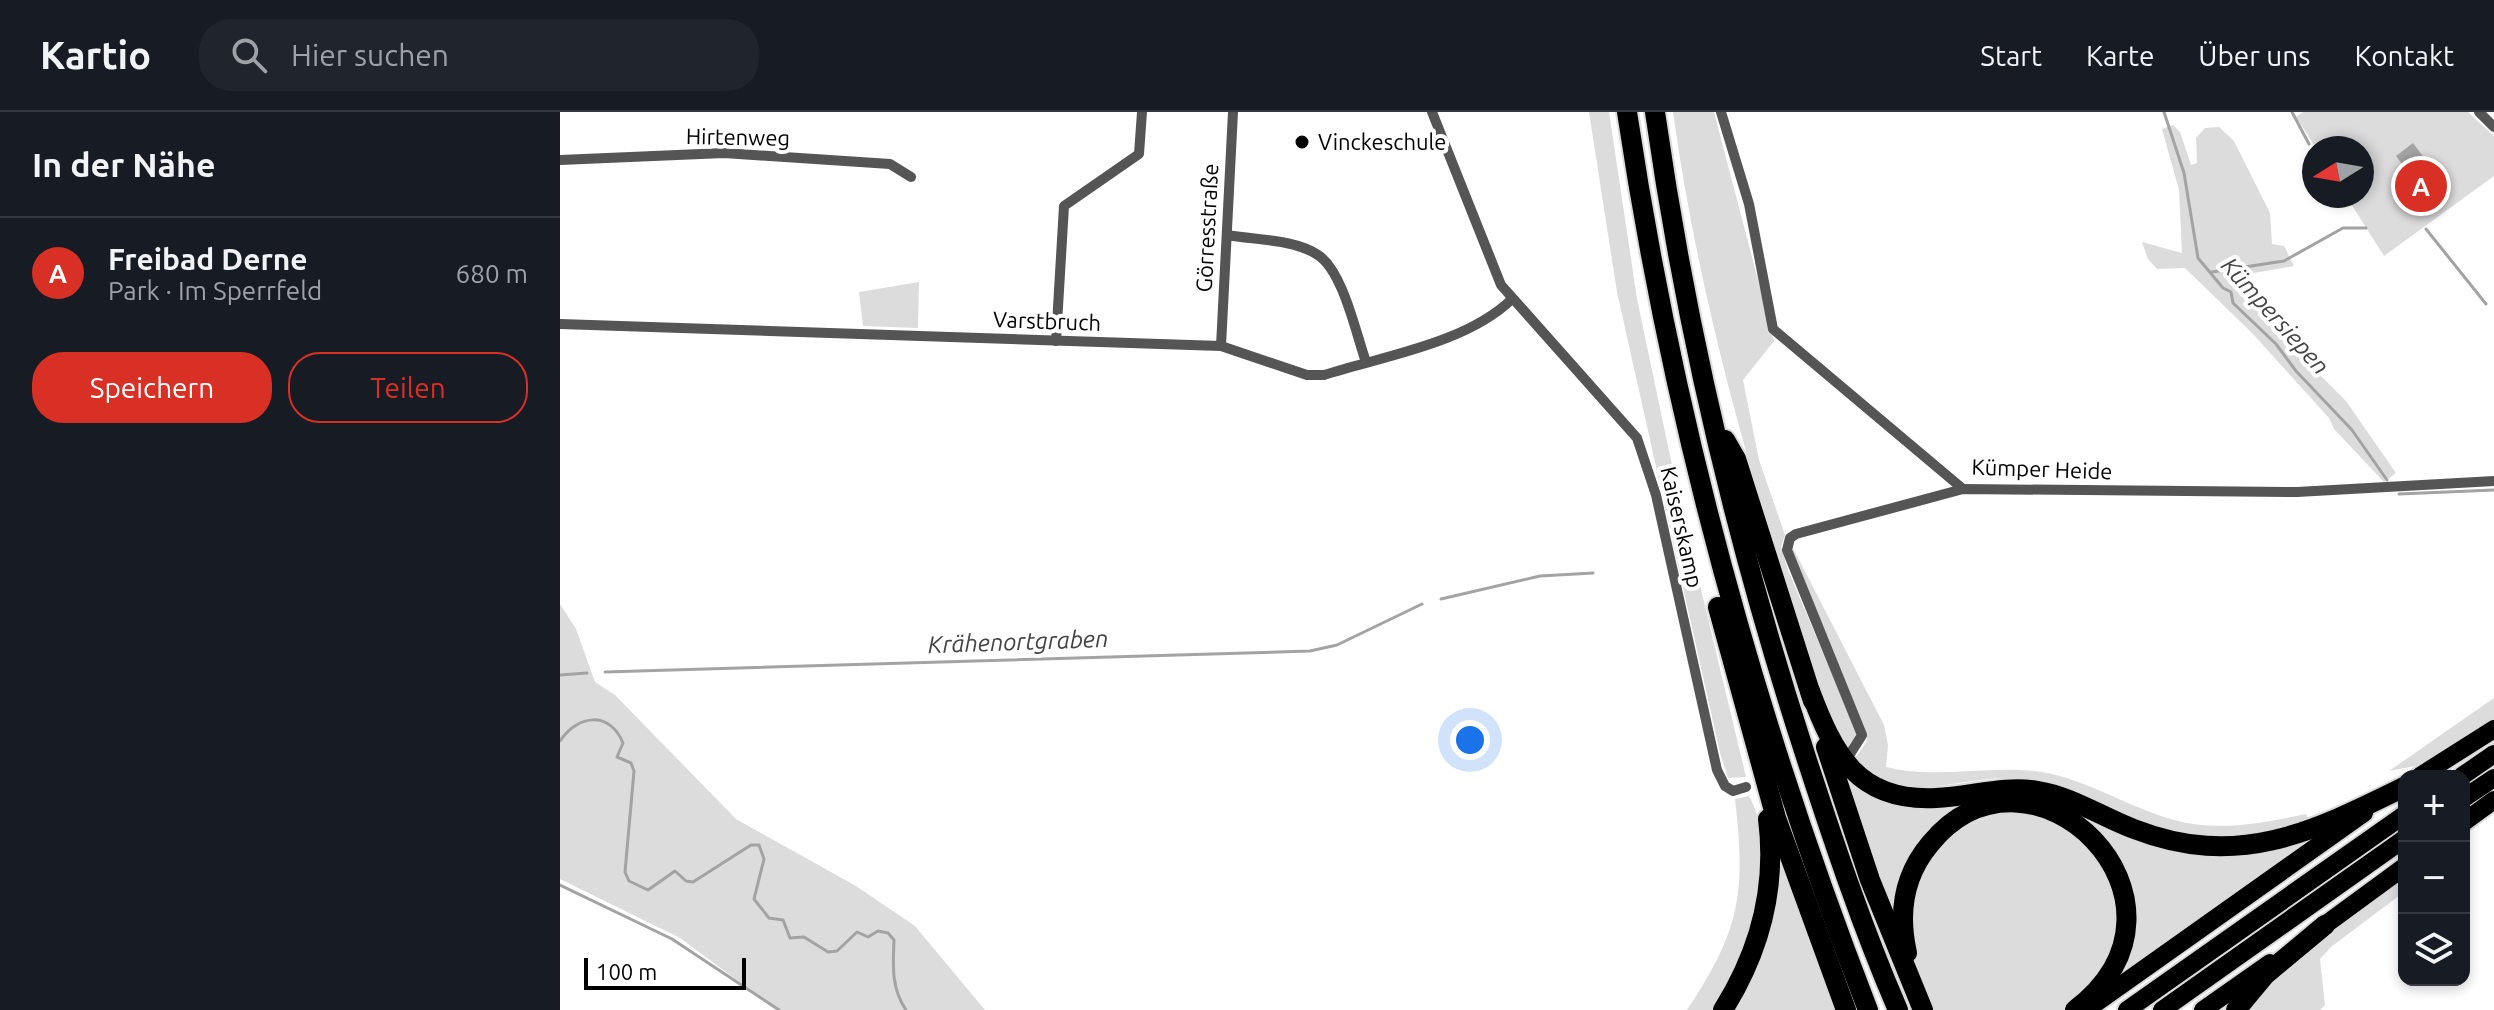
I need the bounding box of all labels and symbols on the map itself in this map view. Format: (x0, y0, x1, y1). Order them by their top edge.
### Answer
street label: Hirtenweg (686, 123, 790, 150)
place label: Vinckeschule (1318, 129, 1447, 154)
marker: Vinckeschule (1293, 133, 1311, 151)
north arrow (2302, 136, 2374, 208)
pin: A (2395, 156, 2447, 216)
street label: Görresstraße (1191, 163, 1222, 293)
water label: Kümpersiepen (2216, 252, 2335, 379)
street label: Varstbruch (993, 306, 1101, 335)
street label: Kümper Heide (1971, 454, 2113, 483)
street label: Kaiserskamp (1656, 464, 1709, 590)
water label: Krähenortgraben (927, 625, 1109, 658)
your location (1450, 720, 1490, 760)
scale bar (584, 954, 746, 990)

